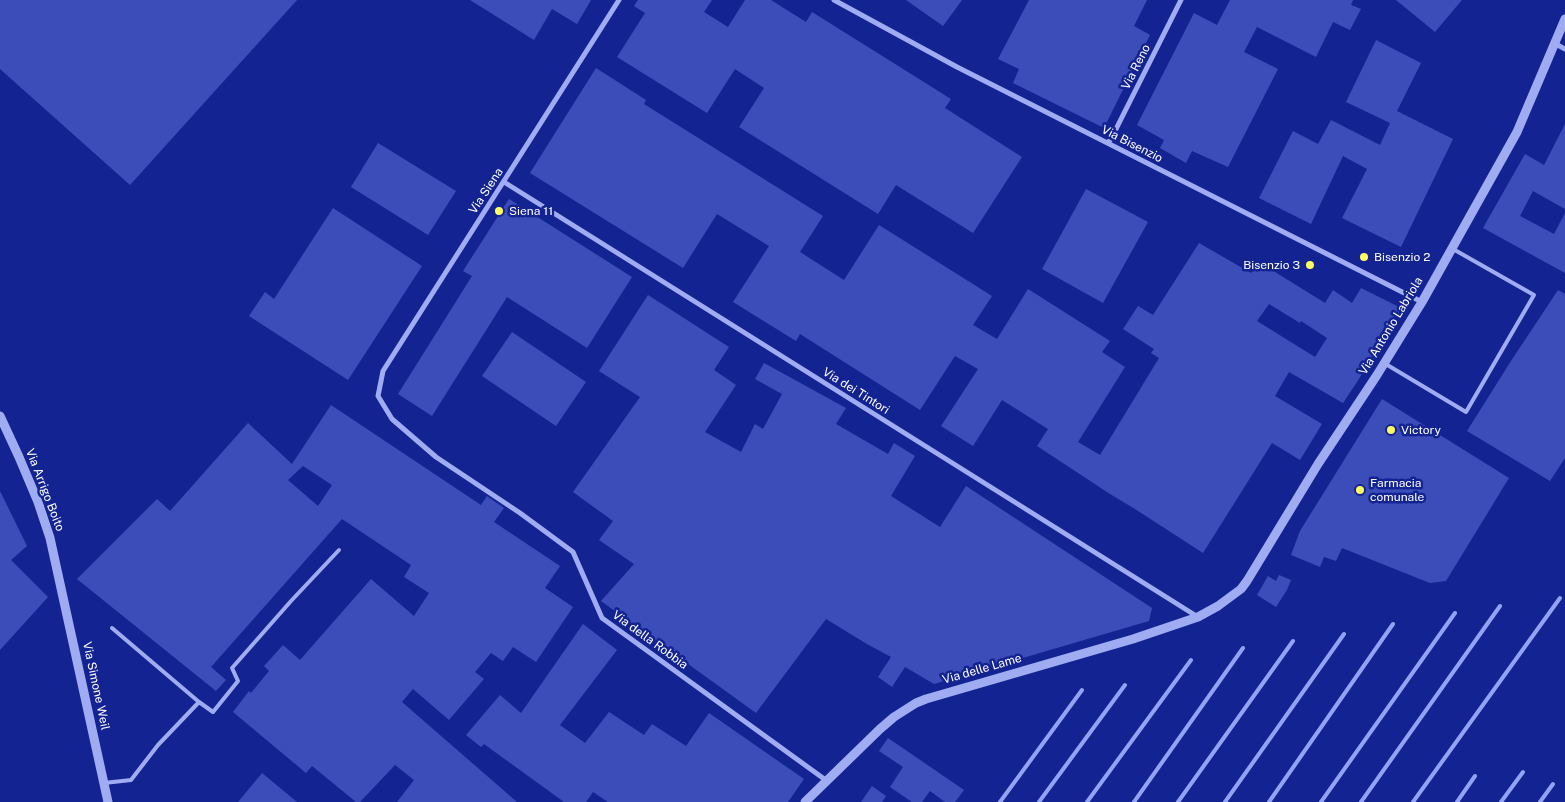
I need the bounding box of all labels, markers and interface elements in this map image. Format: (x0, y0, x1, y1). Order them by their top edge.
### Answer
street label: Via Reno (1118, 42, 1154, 92)
street label: Via Bisenzio (1099, 122, 1165, 166)
street label: Via Siena (466, 165, 506, 217)
place label: Siena 11 (509, 204, 553, 218)
marker: Siena 11 (493, 205, 505, 217)
place label: Bisenzio 2 (1374, 250, 1430, 264)
marker: Bisenzio 2 (1358, 251, 1370, 263)
place label: Bisenzio 3 (1243, 258, 1300, 272)
marker: Bisenzio 3 (1304, 259, 1316, 271)
street label: Via Antonio Labriola (1356, 274, 1426, 378)
street label: Via dei Tintori (820, 365, 892, 417)
place label: Victory (1401, 423, 1441, 437)
marker: Victory (1385, 424, 1397, 436)
street label: Via Arrigo Boito (23, 447, 67, 533)
place label: Farmacia comunale (1370, 476, 1424, 504)
marker: Farmacia comunale (1354, 484, 1366, 496)
street label: Via della Robbia (609, 608, 691, 672)
street label: Via Simone Weil (80, 641, 112, 731)
street label: Via delle Lame (941, 651, 1023, 687)

